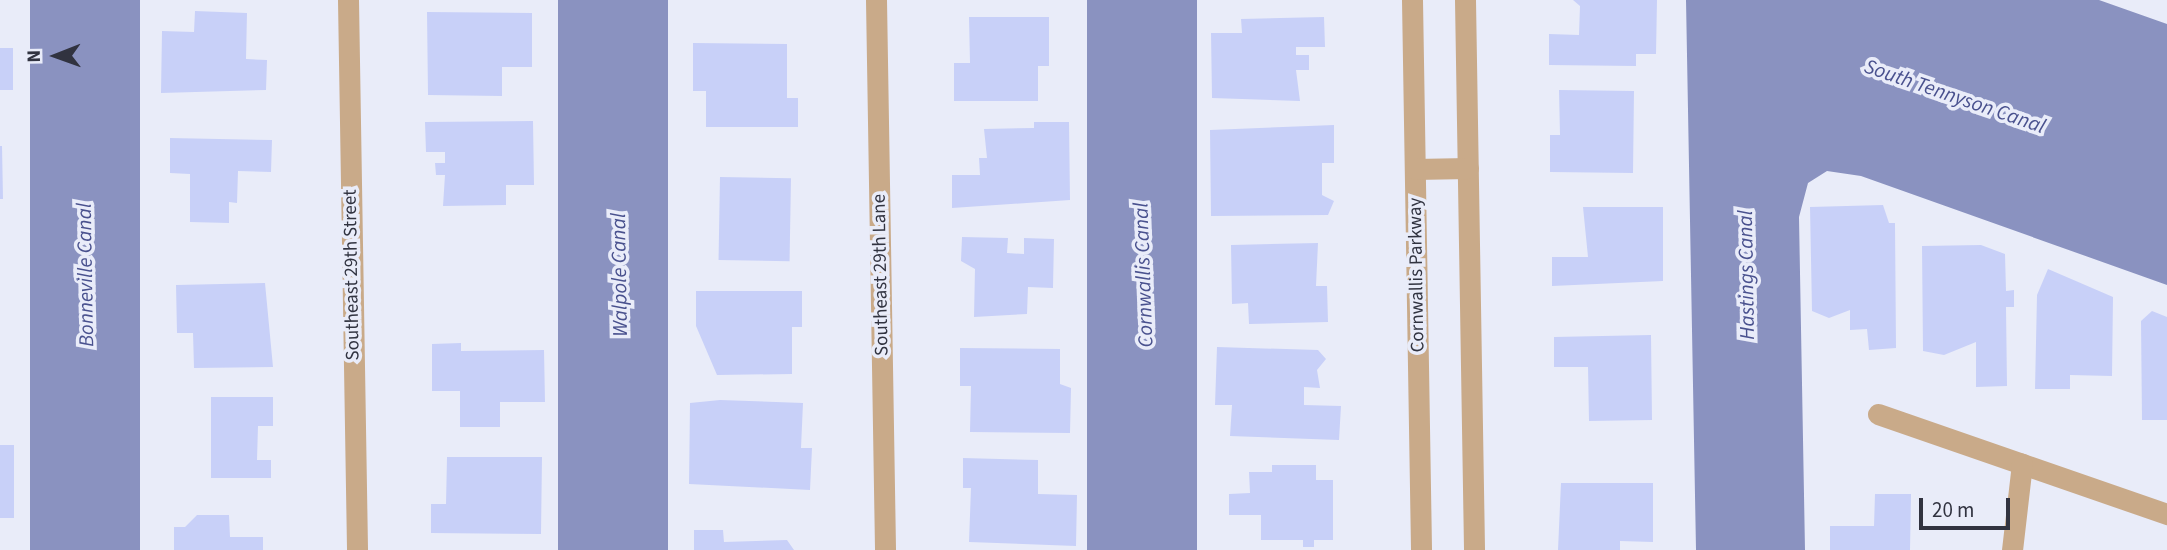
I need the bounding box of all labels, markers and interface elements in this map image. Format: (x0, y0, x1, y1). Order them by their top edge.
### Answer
north arrow (21, 21, 91, 91)
text: N (21, 50, 48, 63)
water label: South Tennyson Canal (1861, 53, 2049, 139)
street label: Southeast 29th Street (339, 189, 365, 361)
street label: Southeast 29th Lane (868, 194, 894, 356)
street label: Cornwallis Parkway (1404, 197, 1430, 353)
water label: Cornwallis Canal (1128, 202, 1158, 348)
water label: Bonneville Canal (71, 203, 99, 347)
water label: Hastings Canal (1732, 210, 1760, 340)
water label: Walpole Canal (605, 213, 633, 337)
scale bar (1922, 484, 2013, 528)
text: 20 m (1932, 495, 1974, 525)

